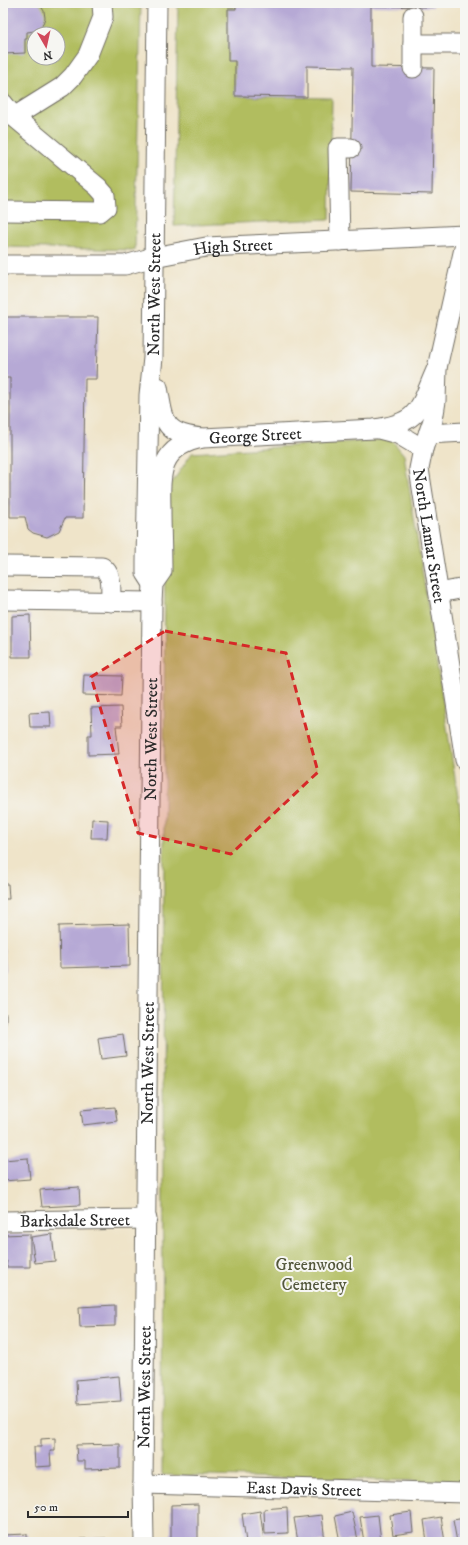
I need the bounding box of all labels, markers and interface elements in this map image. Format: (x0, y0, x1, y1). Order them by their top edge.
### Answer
north arrow (26, 26, 66, 66)
text: N (42, 47, 53, 63)
street label: North West Street (143, 232, 166, 356)
street label: High Street (191, 234, 274, 261)
street label: George Street (208, 423, 303, 450)
street label: North Lamar Street (407, 467, 450, 605)
street label: North West Street (140, 677, 163, 801)
street label: North West Street (137, 1001, 160, 1125)
street label: Barksdale Street (20, 1209, 131, 1233)
park label: Greenwood Cemetery (276, 1254, 353, 1296)
street label: North West Street (133, 1325, 157, 1449)
street label: East Davis Street (246, 1477, 362, 1502)
scale bar (28, 1493, 128, 1519)
text: 50 m (34, 1500, 58, 1515)

